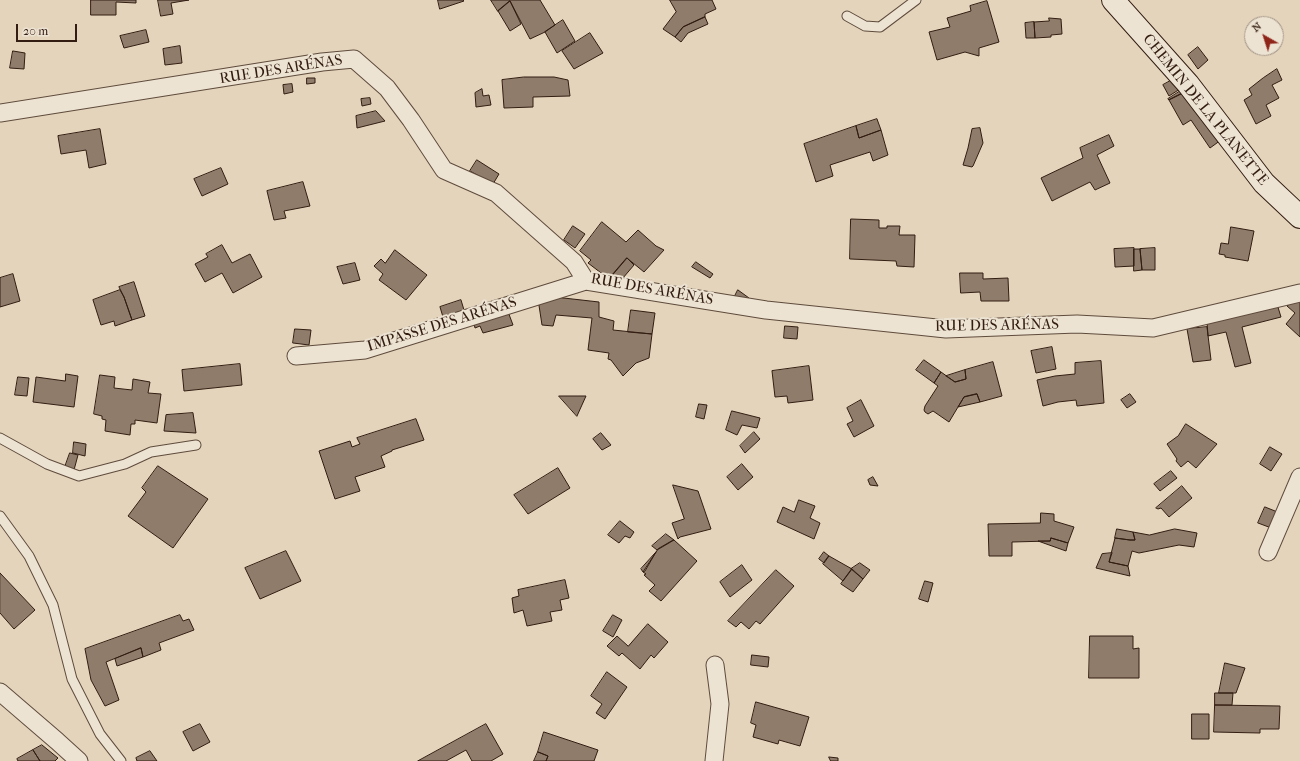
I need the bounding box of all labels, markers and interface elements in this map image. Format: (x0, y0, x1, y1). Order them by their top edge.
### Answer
scale bar (18, 16, 79, 42)
north arrow (1244, 16, 1284, 56)
text: N (1249, 19, 1264, 35)
text: 20 m (23, 24, 48, 38)
street label: CHEMIN DE LA PLANETTE (1138, 31, 1272, 189)
street label: RUE DES ARÉNAS (218, 51, 344, 89)
street label: RUE DES ARÉNAS (589, 270, 715, 310)
street label: IMPASSE DES ARÉNAS (365, 294, 519, 356)
street label: RUE DES ARÉNAS (935, 316, 1059, 336)

